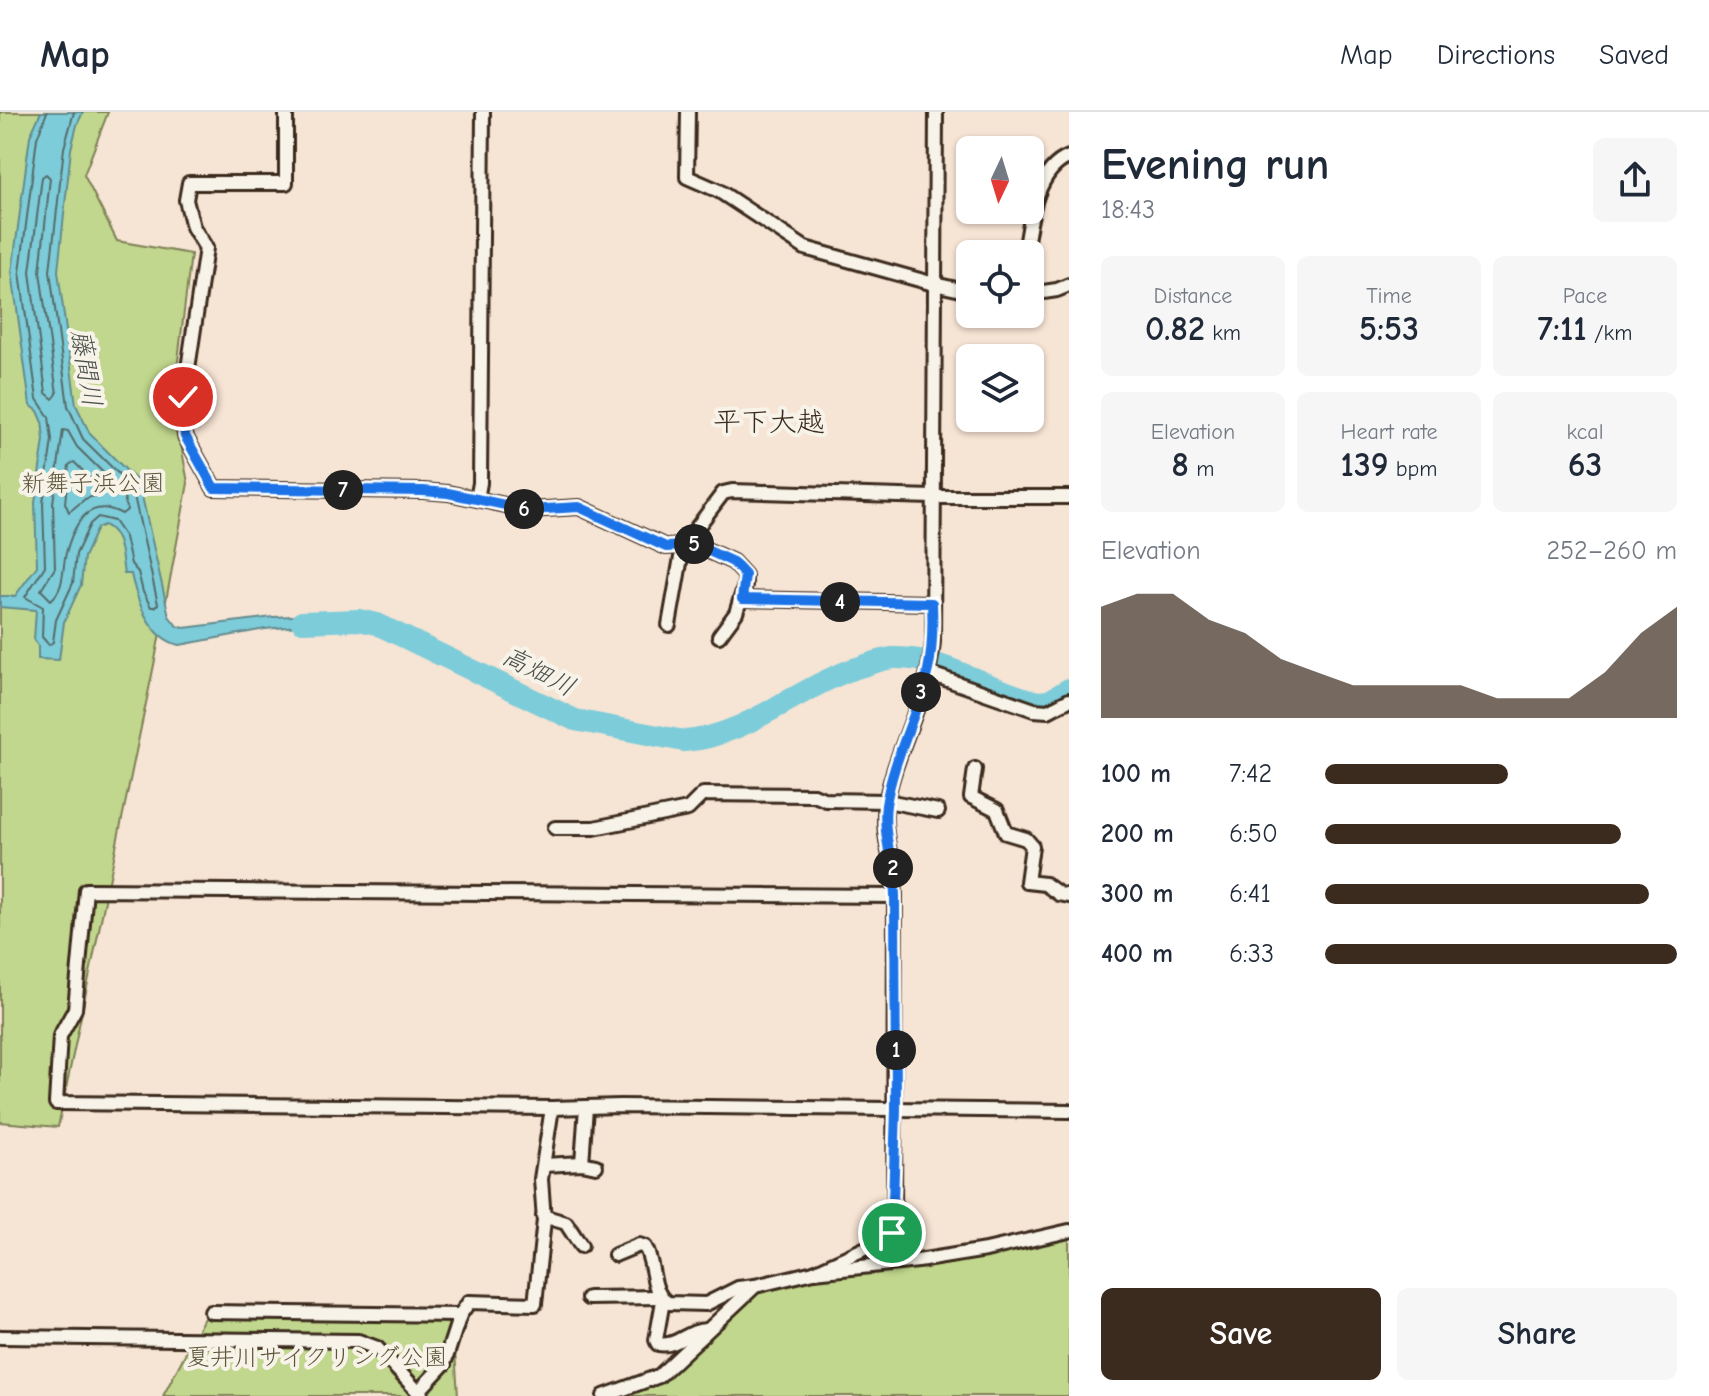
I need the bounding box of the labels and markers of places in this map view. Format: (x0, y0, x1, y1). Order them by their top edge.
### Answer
pin (149, 363, 217, 431)
pin: 7 (323, 470, 363, 510)
pin: 6 (504, 489, 544, 529)
pin: 5 (674, 524, 714, 564)
pin: 4 (820, 582, 860, 622)
pin: 3 (901, 672, 941, 712)
pin: 2 (873, 848, 913, 888)
pin: 1 (876, 1030, 916, 1070)
pin (858, 1199, 926, 1267)

